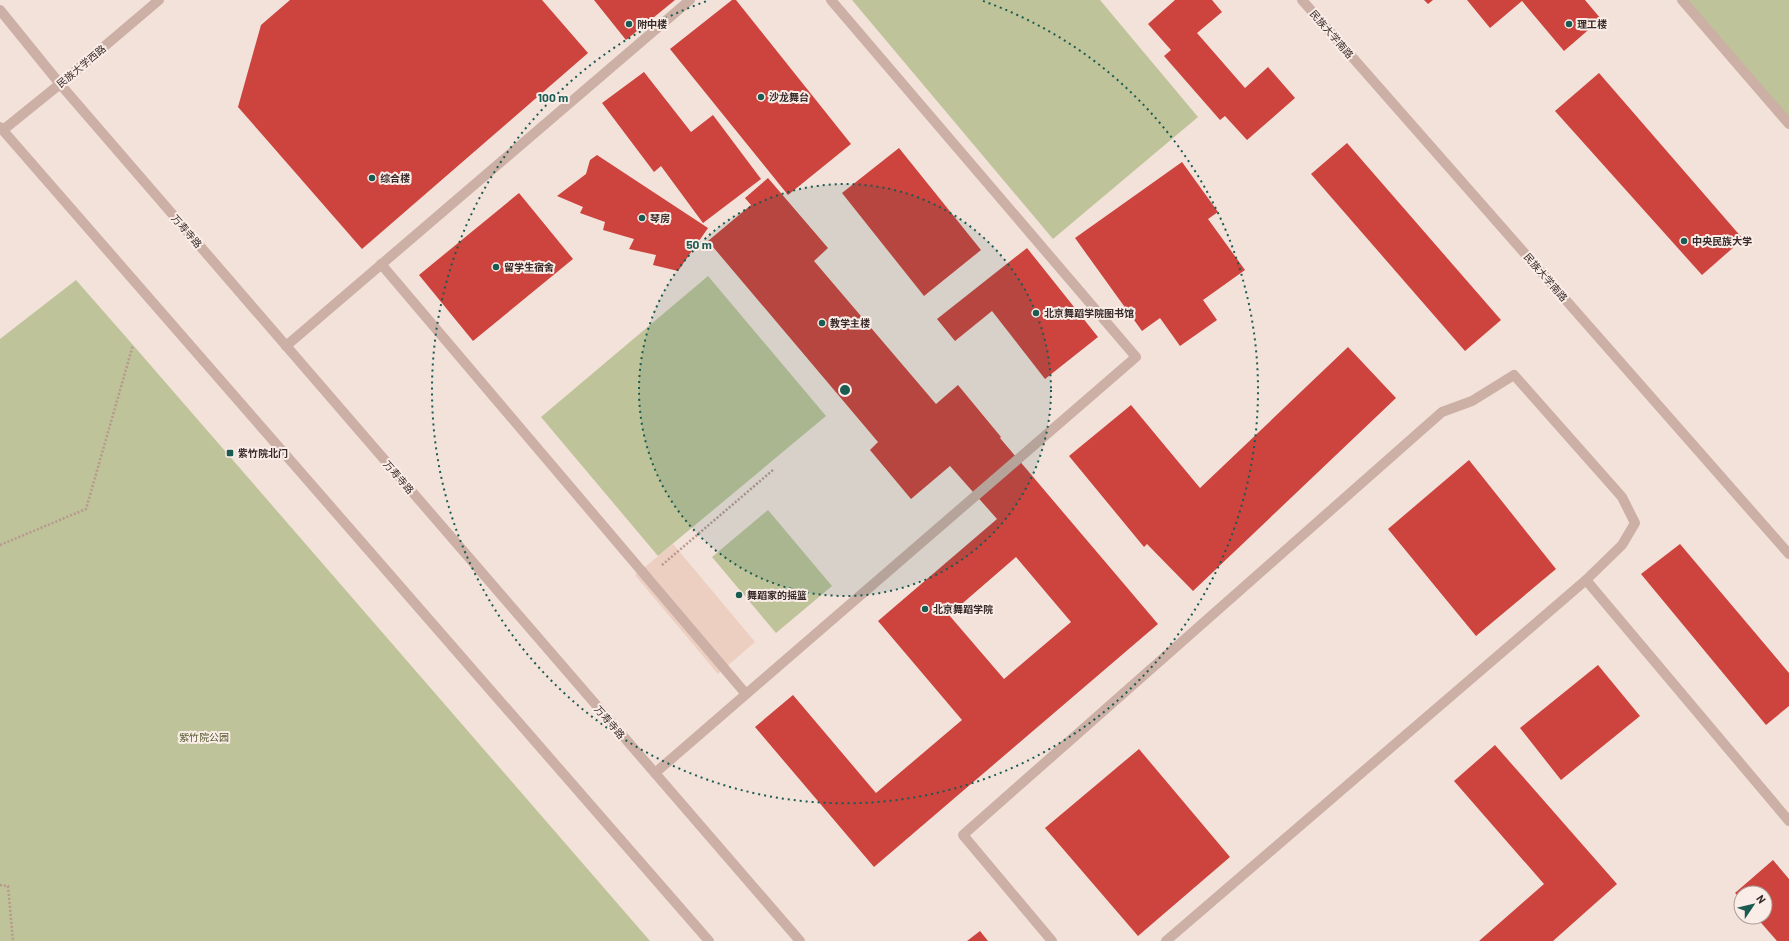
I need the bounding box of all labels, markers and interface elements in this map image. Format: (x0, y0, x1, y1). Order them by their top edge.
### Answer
street label: 民族大学南路 (1308, 7, 1356, 61)
place label: 附中楼 (637, 18, 667, 30)
place label: 理工楼 (1577, 18, 1607, 30)
marker: 附中楼 (624, 19, 634, 29)
marker: 理工楼 (1564, 19, 1574, 29)
street label: 民族大学西路 (54, 42, 108, 90)
text: 100 m (538, 90, 568, 104)
place label: 沙龙舞台 (769, 91, 809, 103)
marker: 沙龙舞台 (756, 92, 766, 102)
place label: 综合楼 (380, 172, 410, 184)
marker: 综合楼 (367, 173, 377, 183)
street label: 万寿寺路 (169, 212, 205, 250)
place label: 琴房 (650, 212, 670, 224)
marker: 琴房 (637, 213, 647, 223)
place label: 中央民族大学 (1692, 235, 1752, 247)
marker: 中央民族大学 (1679, 236, 1689, 246)
text: 50 m (686, 237, 712, 251)
street label: 民族大学南路 (1522, 250, 1570, 304)
place label: 留学生宿舍 (504, 261, 554, 273)
marker: 留学生宿舍 (491, 262, 501, 272)
place label: 北京舞蹈学院图书馆 (1044, 307, 1134, 319)
marker: 北京舞蹈学院图书馆 (1031, 308, 1041, 318)
place label: 教学主楼 (830, 317, 870, 329)
marker: 教学主楼 (817, 318, 827, 328)
centre of rings (838, 383, 852, 397)
place label: 紫竹院北门 (238, 447, 288, 459)
marker: 紫竹院北门 (225, 448, 235, 458)
street label: 万寿寺路 (381, 458, 417, 496)
place label: 舞蹈家的摇篮 (747, 589, 807, 601)
marker: 舞蹈家的摇篮 (734, 590, 744, 600)
place label: 北京舞蹈学院 (933, 603, 993, 615)
marker: 北京舞蹈学院 (920, 604, 930, 614)
street label: 万寿寺路 (592, 703, 628, 741)
park label: 紫竹院公园 (179, 731, 229, 743)
north arrow (1733, 885, 1773, 925)
text: N (1754, 892, 1769, 906)

